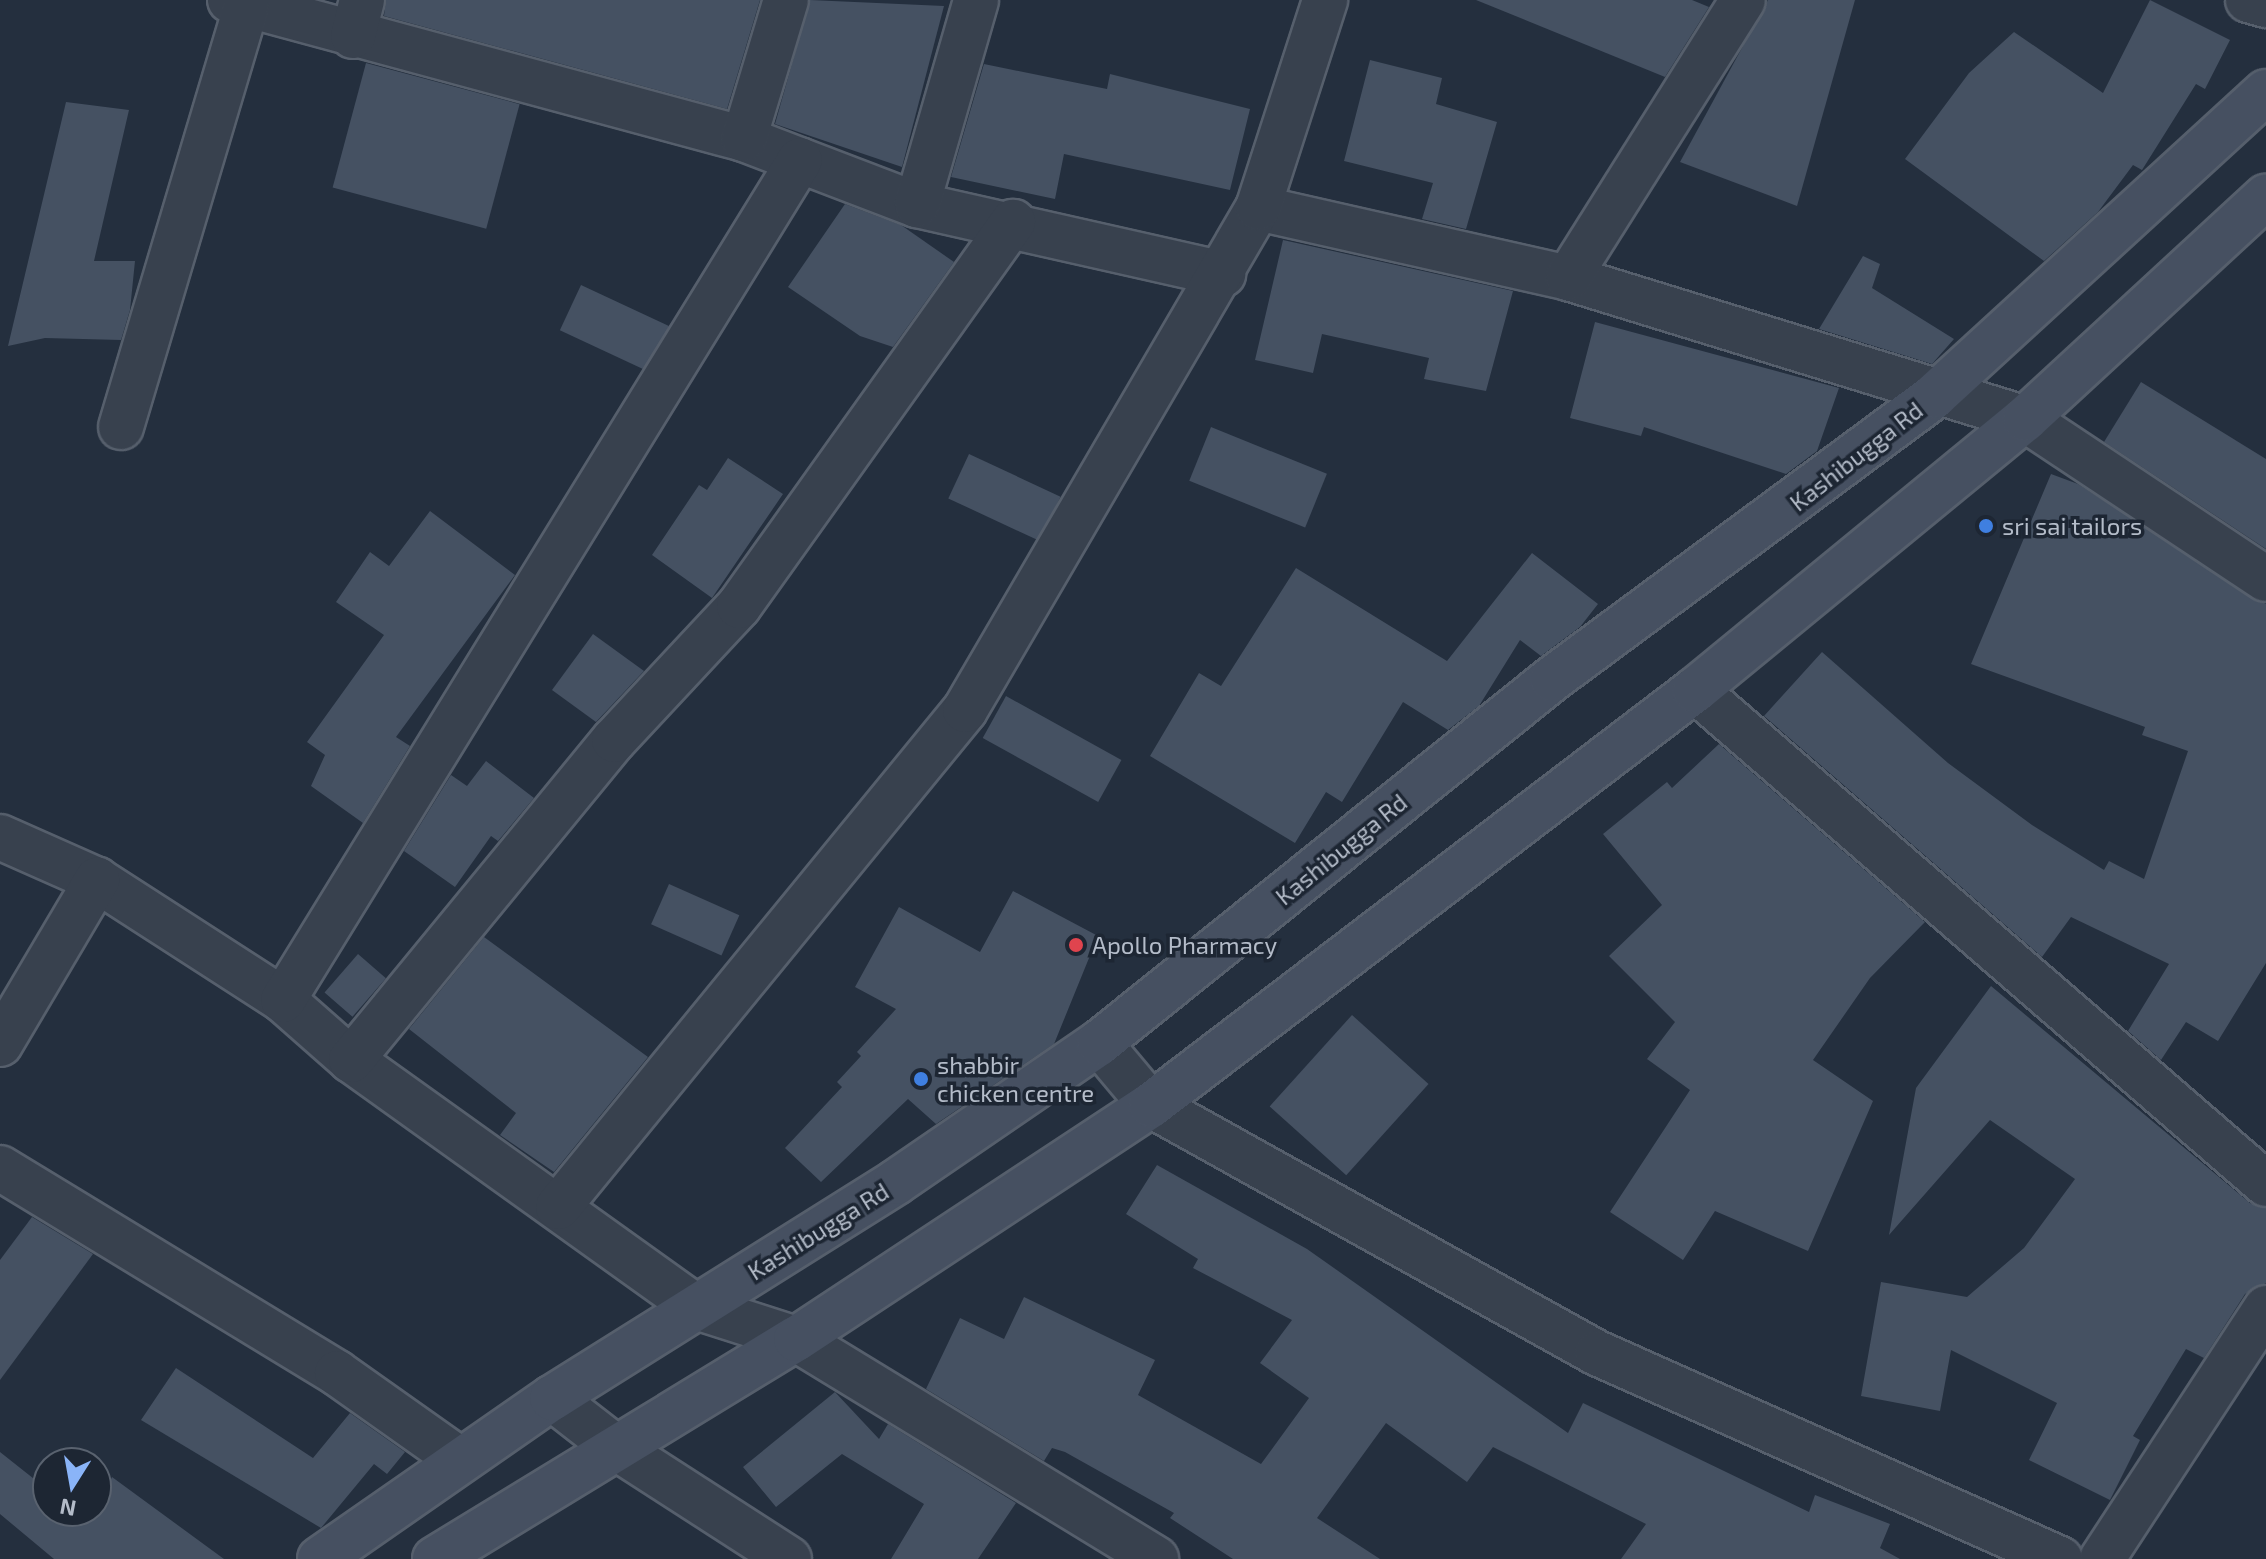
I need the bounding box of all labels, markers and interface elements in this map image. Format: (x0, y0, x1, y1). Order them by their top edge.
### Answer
street label: Kashibugga Rd (1784, 395, 1928, 517)
place label: sri sai tailors (2002, 512, 2143, 540)
marker: sri sai tailors (1977, 517, 1995, 535)
street label: Kashibugga Rd (1270, 787, 1412, 911)
place label: Apollo Pharmacy (1092, 931, 1277, 959)
marker: Apollo Pharmacy (1067, 936, 1085, 954)
place label: shabbir chicken centre (937, 1051, 1094, 1107)
marker: shabbir chicken centre (912, 1070, 930, 1088)
street label: Kashibugga Rd (742, 1176, 894, 1286)
north arrow (32, 1447, 112, 1527)
text: N (58, 1494, 78, 1523)

